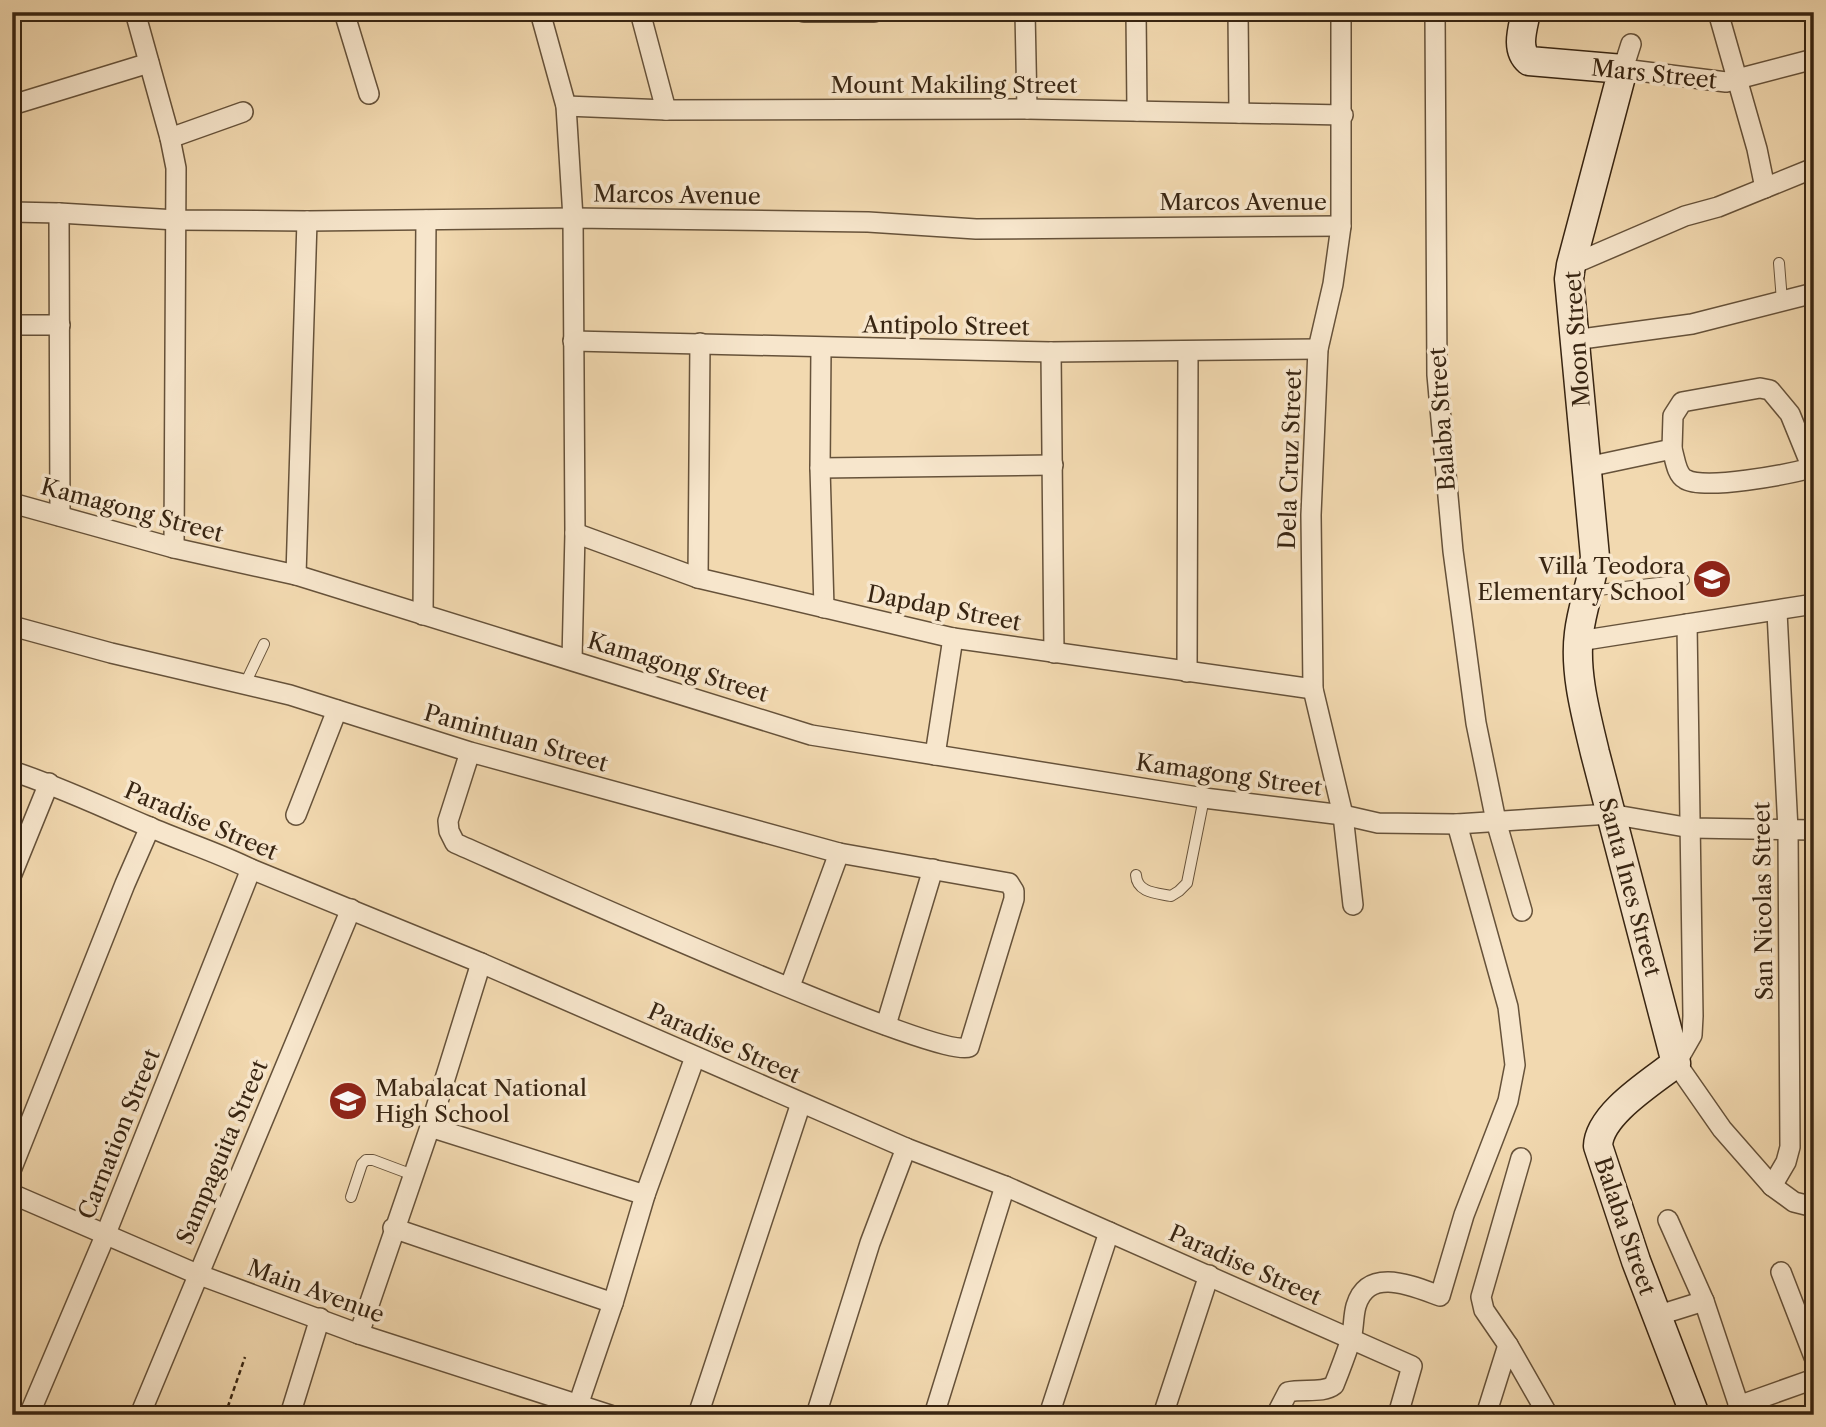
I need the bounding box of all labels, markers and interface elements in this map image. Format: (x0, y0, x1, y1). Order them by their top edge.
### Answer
street label: Mars Street (1590, 53, 1718, 95)
street label: Mount Makiling Street (831, 71, 1077, 99)
street label: Marcos Avenue (593, 180, 761, 210)
street label: Marcos Avenue (1159, 188, 1327, 216)
street label: Moon Street (1558, 270, 1596, 408)
street label: Antipolo Street (861, 311, 1030, 341)
street label: Balaba Street (1423, 346, 1461, 492)
street label: Dela Cruz Street (1273, 368, 1307, 550)
street label: Kamagong Street (38, 472, 226, 548)
place label: Villa Teodora Elementary School (1477, 552, 1686, 606)
school or university icon: Villa Teodora Elementary School (1691, 558, 1733, 600)
street label: Dapdap Street (864, 579, 1024, 637)
street label: Kamagong Street (584, 626, 772, 708)
street label: Pamintuan Street (421, 698, 611, 778)
street label: Kamagong Street (1134, 748, 1324, 802)
street label: Paradise Street (120, 776, 282, 866)
street label: Santa Ines Street (1593, 795, 1667, 979)
street label: San Nicolas Street (1747, 801, 1779, 1001)
street label: Paradise Street (643, 997, 805, 1089)
street label: Carnation Street (72, 1045, 166, 1223)
street label: Sampaguita Street (170, 1055, 274, 1249)
place label: Mabalacat National High School (375, 1074, 587, 1128)
school or university icon: Mabalacat National High School (327, 1080, 369, 1122)
street label: Balaba Street (1588, 1153, 1662, 1299)
street label: Paradise Street (1164, 1219, 1326, 1311)
street label: Main Avenue (244, 1253, 388, 1329)

